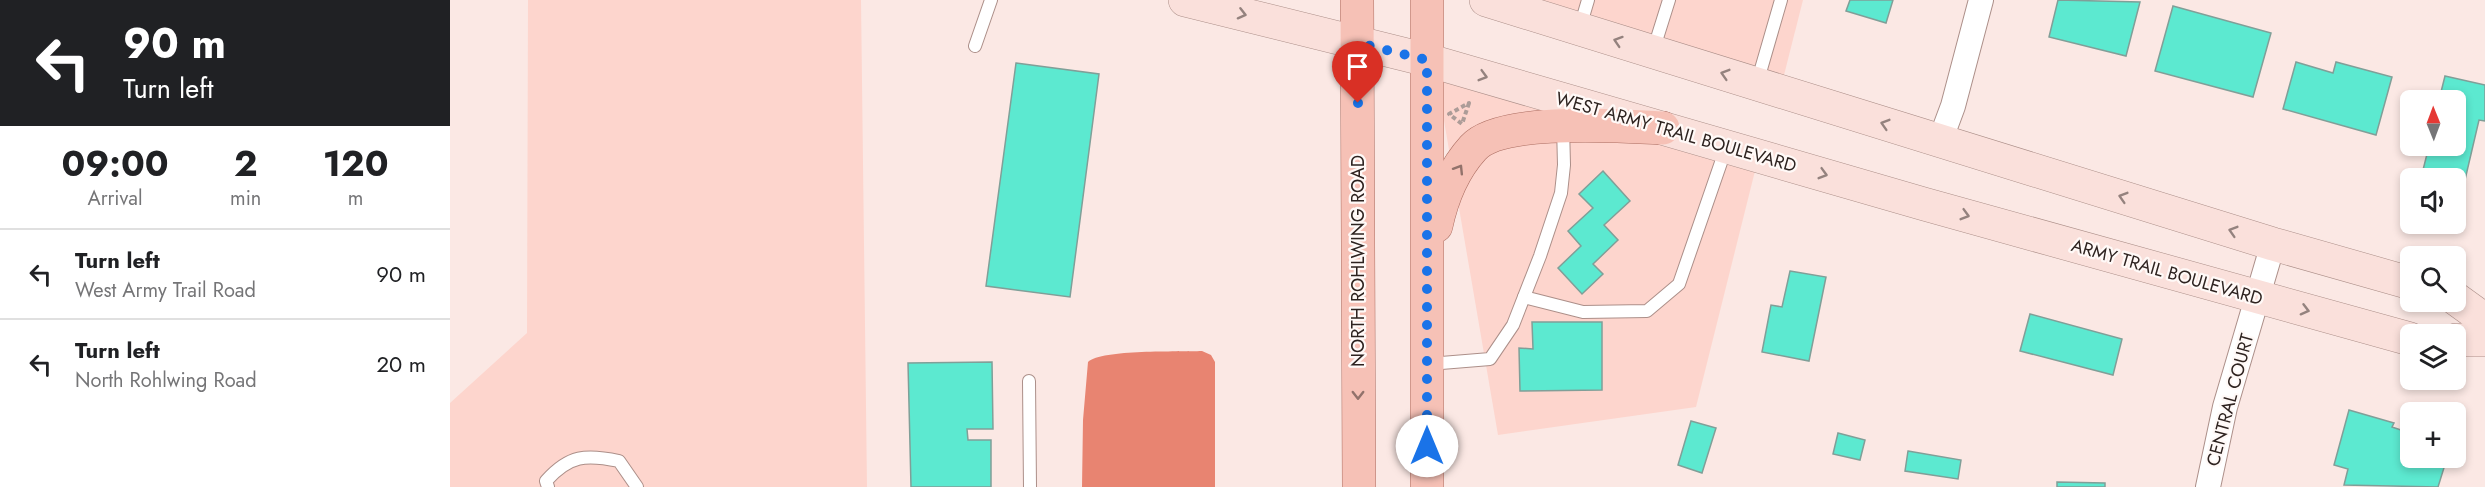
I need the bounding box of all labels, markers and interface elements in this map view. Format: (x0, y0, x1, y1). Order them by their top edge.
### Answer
one-way arrow (1237, 7, 1247, 20)
text: 90 m (123, 13, 226, 74)
icon: left (24, 24, 102, 102)
one-way arrow (1613, 36, 1624, 48)
pin (1332, 41, 1383, 103)
icon: arrive (1341, 50, 1374, 83)
text: Turn left (123, 69, 213, 108)
one-way arrow (1477, 69, 1488, 81)
one-way arrow (1720, 69, 1731, 81)
street label: WEST ARMY TRAIL BOULEVARD (1553, 85, 1799, 179)
north arrow (2400, 90, 2466, 156)
map controls (2400, 90, 2466, 468)
one-way arrow (1880, 119, 1891, 131)
text: 09:00 (61, 137, 169, 189)
text: 2 (234, 137, 258, 189)
text: 120 (323, 137, 389, 189)
street label: NORTH ROHLWING ROAD (1345, 155, 1371, 367)
one-way arrow (1452, 165, 1464, 175)
one-way arrow (1817, 167, 1828, 179)
button: sound (2400, 168, 2466, 234)
text: Arrival (87, 184, 143, 213)
text: min (230, 184, 261, 213)
text: m (348, 184, 363, 213)
one-way arrow (2118, 192, 2129, 204)
one-way arrow (1959, 208, 1970, 220)
one-way arrow (2228, 226, 2239, 238)
street label: ARMY TRAIL BOULEVARD (2068, 232, 2266, 312)
text: Turn left (75, 244, 160, 276)
button: search (2400, 246, 2466, 312)
icon: left (24, 258, 57, 291)
text: 90 m (376, 258, 426, 290)
text: West Army Trail Road (75, 276, 256, 305)
one-way arrow (2300, 303, 2310, 316)
button: layers (2400, 324, 2466, 390)
street label: CENTRAL COURT (2200, 330, 2260, 469)
text: Turn left (75, 334, 160, 366)
icon: left (24, 348, 57, 381)
text: 20 m (377, 348, 426, 380)
text: North Rohlwing Road (75, 366, 257, 395)
one-way arrow (1352, 391, 1364, 400)
button: + (2400, 402, 2466, 468)
position arrow (1395, 414, 1459, 478)

